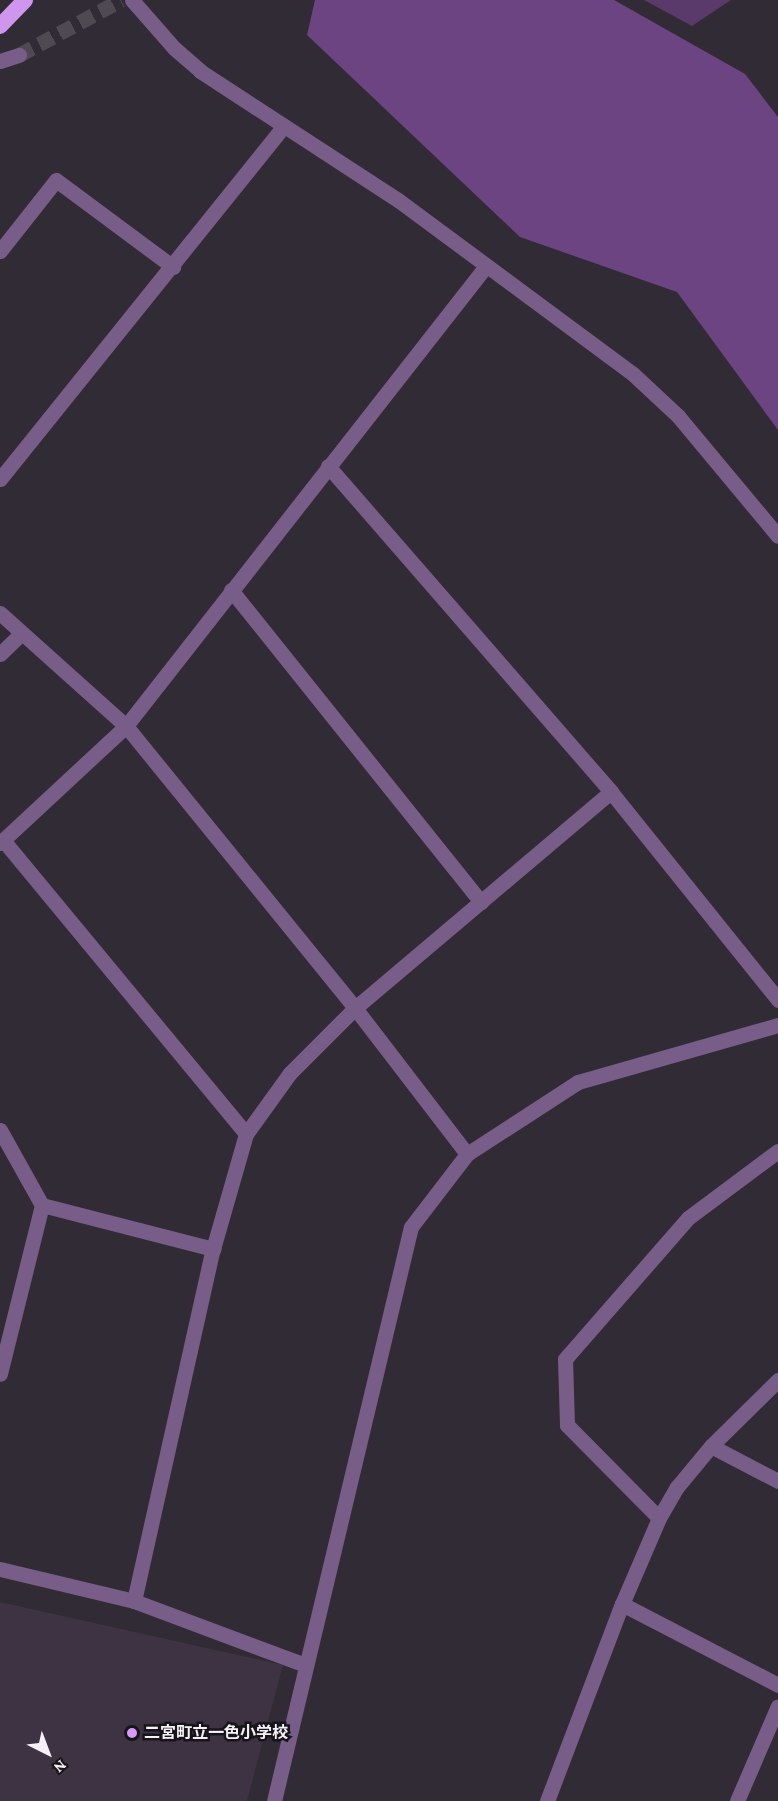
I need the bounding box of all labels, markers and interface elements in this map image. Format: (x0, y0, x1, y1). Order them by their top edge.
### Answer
north arrow (18, 1723, 78, 1783)
place label: 二宮町立一色小学校 (144, 1723, 288, 1743)
marker: 二宮町立一色小学校 (125, 1726, 139, 1740)
text: N (51, 1757, 70, 1777)

